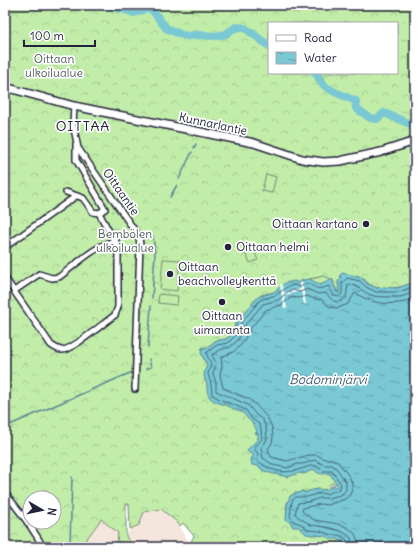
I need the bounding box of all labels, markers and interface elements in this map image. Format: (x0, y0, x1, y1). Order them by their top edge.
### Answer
scale bar (24, 22, 95, 48)
legend (268, 22, 398, 74)
text: 100 m (30, 28, 64, 43)
text: Road (304, 30, 332, 45)
text: Water (304, 50, 337, 65)
park label: Oittaan ulkoilualue (25, 51, 83, 80)
street label: Kunnarlantie (178, 109, 249, 138)
district label: OITTAA (56, 117, 110, 135)
street label: Oittaantie (100, 165, 143, 218)
place label: Oittaan kartano (272, 216, 358, 231)
marker: Oittaan kartano (361, 219, 371, 229)
park label: Bembölen ulkoilualue (96, 226, 154, 255)
place label: Oittaan helmi (236, 239, 309, 254)
marker: Oittaan helmi (223, 242, 233, 252)
place label: Oittaan beachvolleykenttä (178, 259, 276, 288)
marker: Oittaan beachvolleykenttä (165, 269, 175, 279)
marker: Oittaan uimaranta (217, 297, 227, 307)
place label: Oittaan uimaranta (194, 308, 250, 337)
water label: Bodominjärvi (289, 371, 369, 388)
north arrow (22, 490, 62, 530)
text: N (44, 507, 59, 516)

